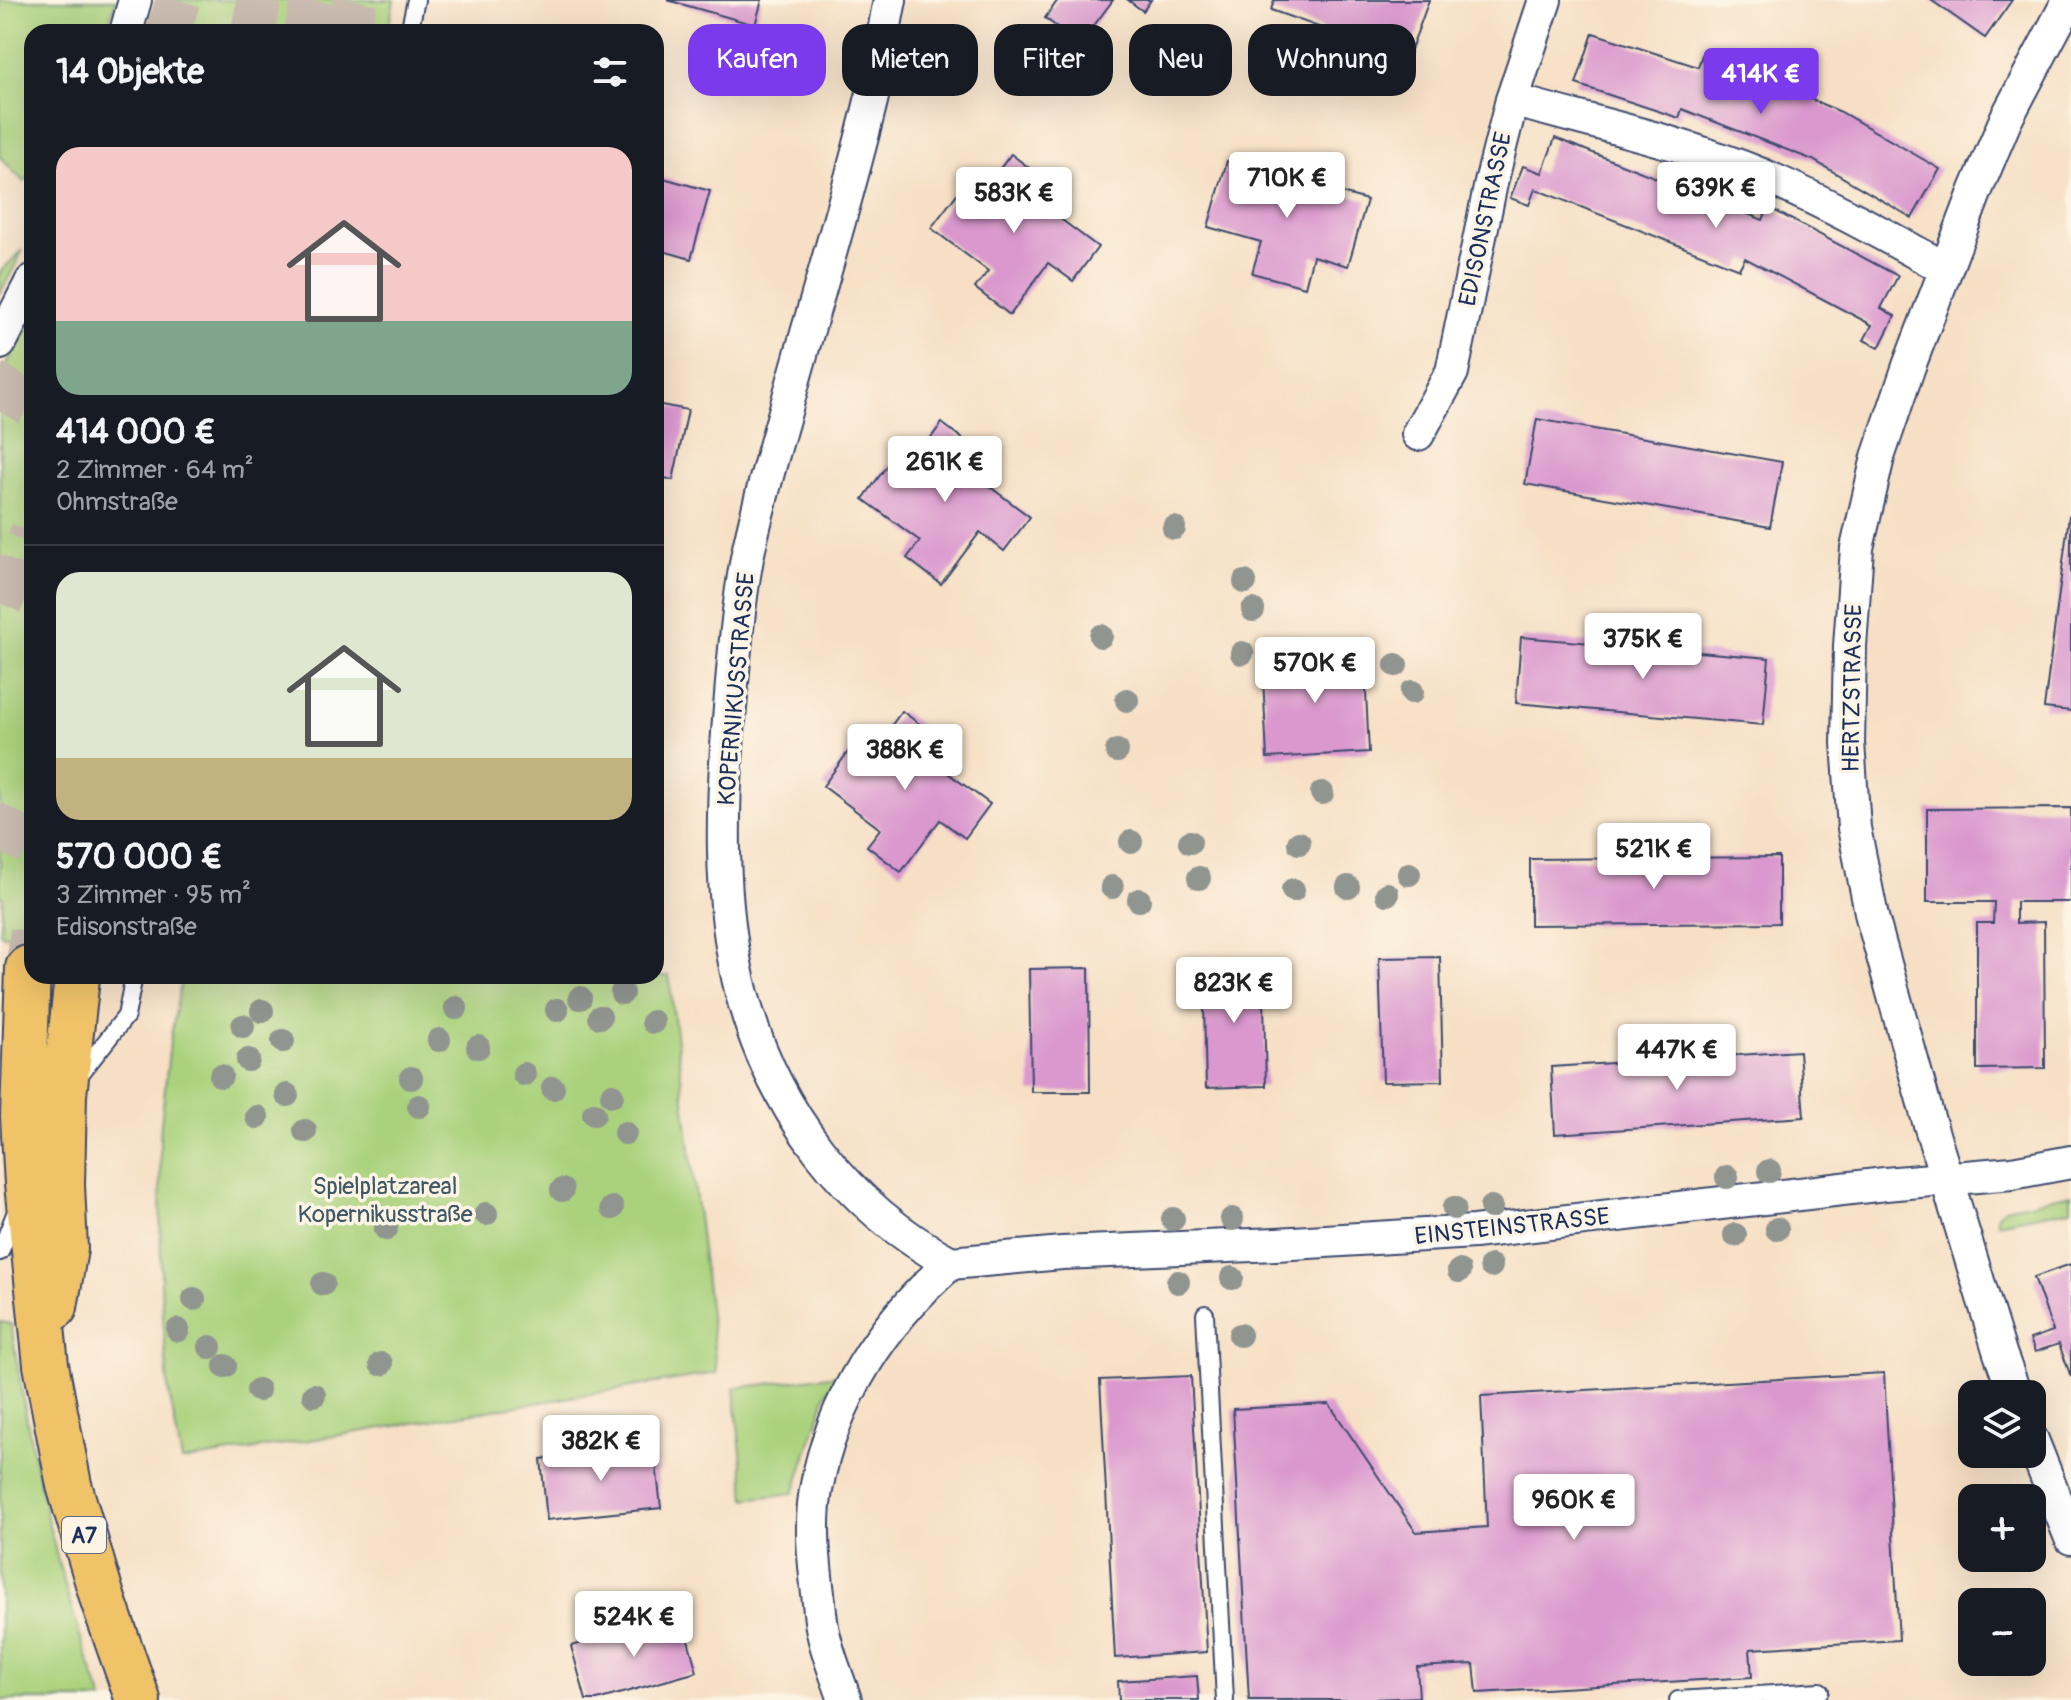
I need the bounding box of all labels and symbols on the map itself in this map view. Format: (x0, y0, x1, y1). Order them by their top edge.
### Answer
pin: 414K € (1696, 48, 1826, 116)
street label: EDISONSTRASSE (1453, 130, 1518, 309)
pin: 710K € (1222, 152, 1352, 220)
pin: 639K € (1651, 162, 1781, 230)
pin: 583K € (949, 167, 1079, 235)
pin: 261K € (880, 436, 1010, 504)
street label: KOPERNIKUSSTRASSE (712, 571, 761, 807)
street label: HERTZSTRASSE (1837, 604, 1868, 773)
pin: 375K € (1578, 613, 1708, 681)
pin: 570K € (1250, 637, 1380, 705)
pin: 388K € (840, 724, 970, 792)
pin: 521K € (1589, 823, 1719, 891)
pin: 823K € (1169, 957, 1299, 1025)
pin: 447K € (1612, 1024, 1742, 1092)
park label: Spielplatzareal Kopernikusstraße (297, 1172, 473, 1229)
street label: EINSTEINSTRASSE (1413, 1202, 1611, 1251)
pin: 382K € (536, 1415, 666, 1483)
pin: 960K € (1509, 1474, 1639, 1542)
road number: A7 (62, 1517, 106, 1553)
pin: 524K € (569, 1591, 699, 1659)

